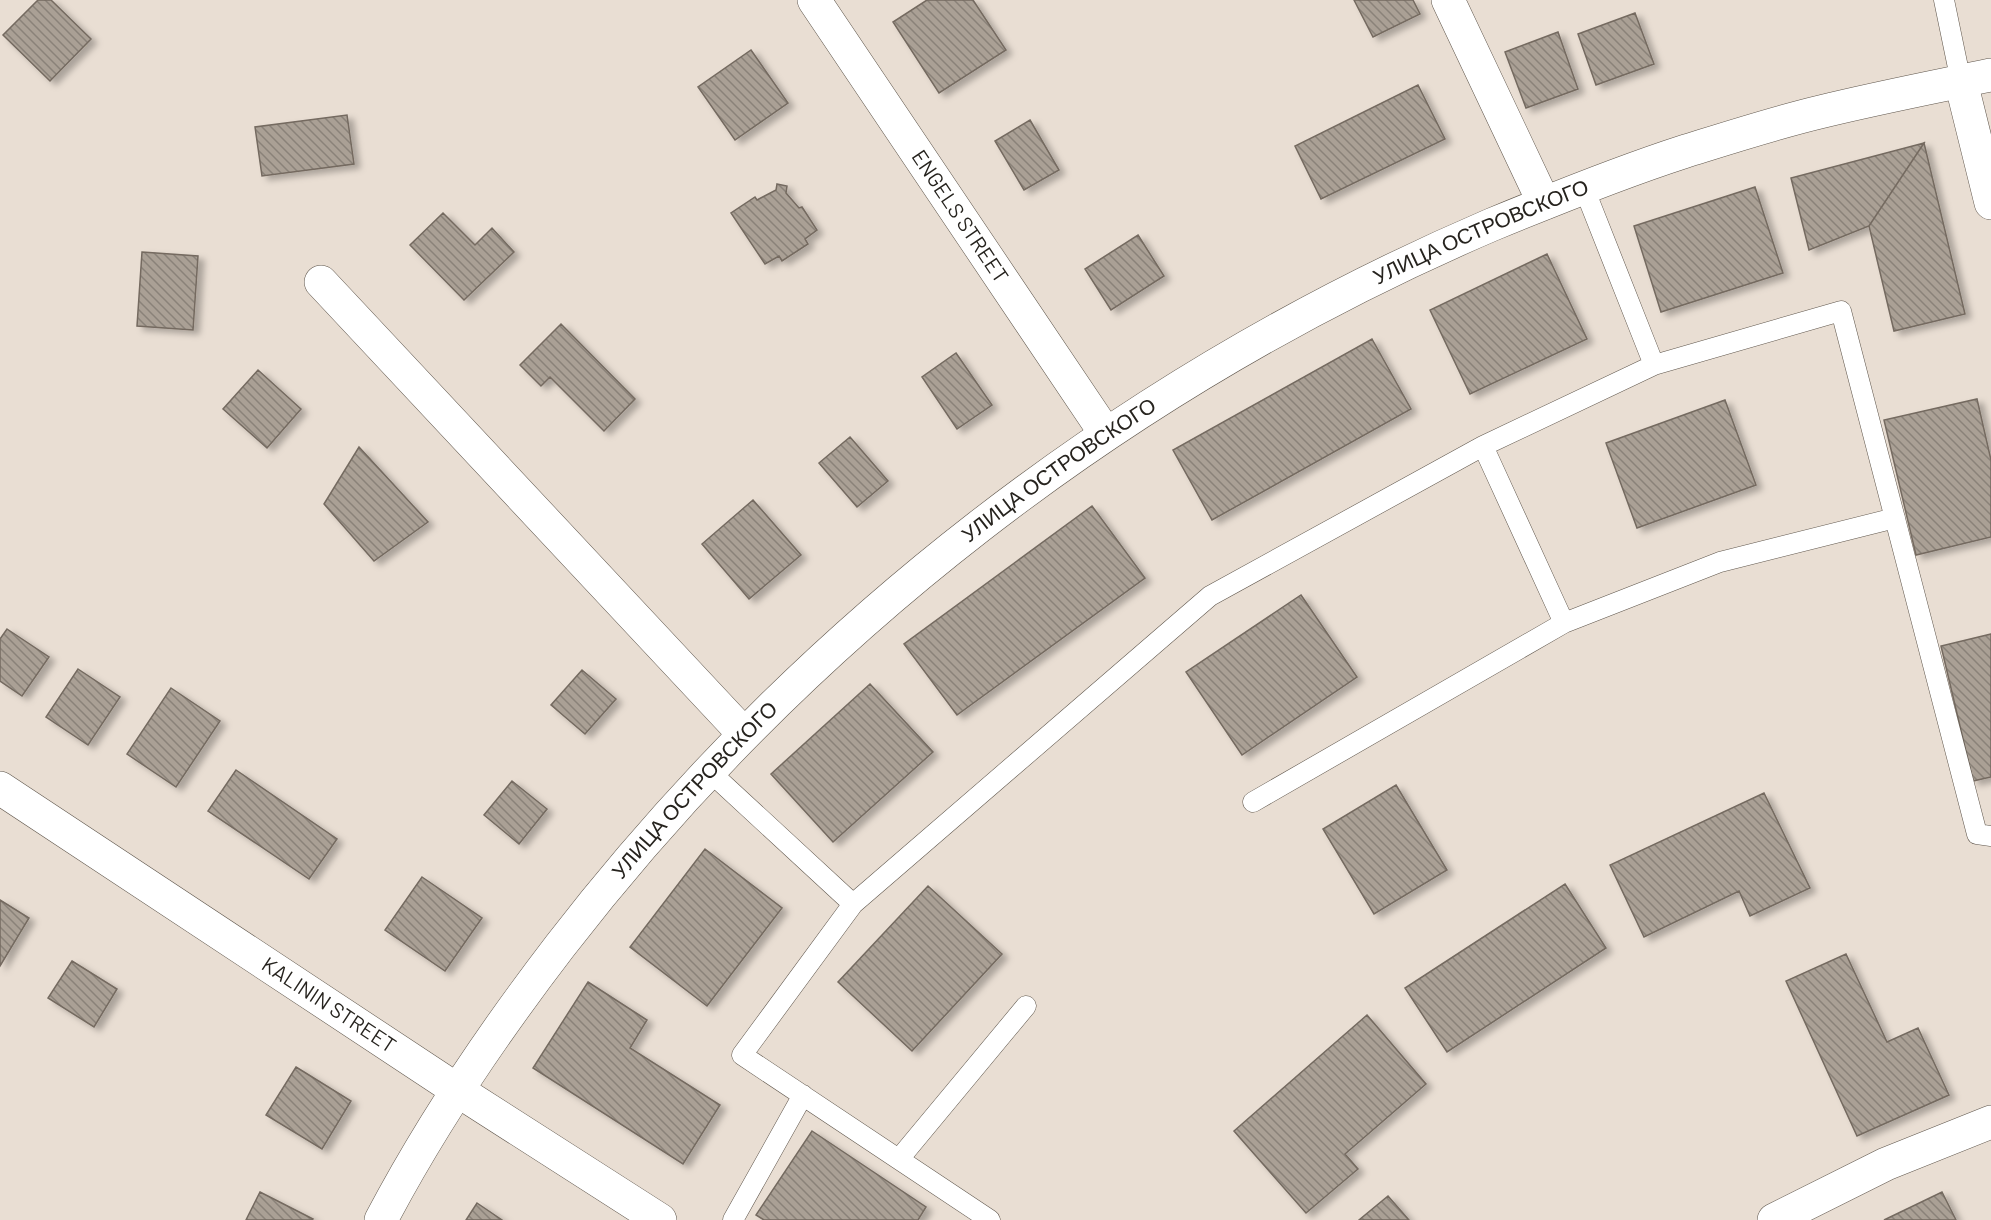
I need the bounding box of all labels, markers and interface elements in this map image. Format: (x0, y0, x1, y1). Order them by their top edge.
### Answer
street label: ENGELS STREET (907, 144, 1015, 287)
street label: УЛИЦА ОСТРОВСКОГО (1369, 173, 1592, 289)
street label: УЛИЦА ОСТРОВСКОГО (956, 392, 1160, 546)
street label: УЛИЦА ОСТРОВСКОГО (606, 695, 782, 883)
street label: KALININ STREET (258, 951, 401, 1057)

